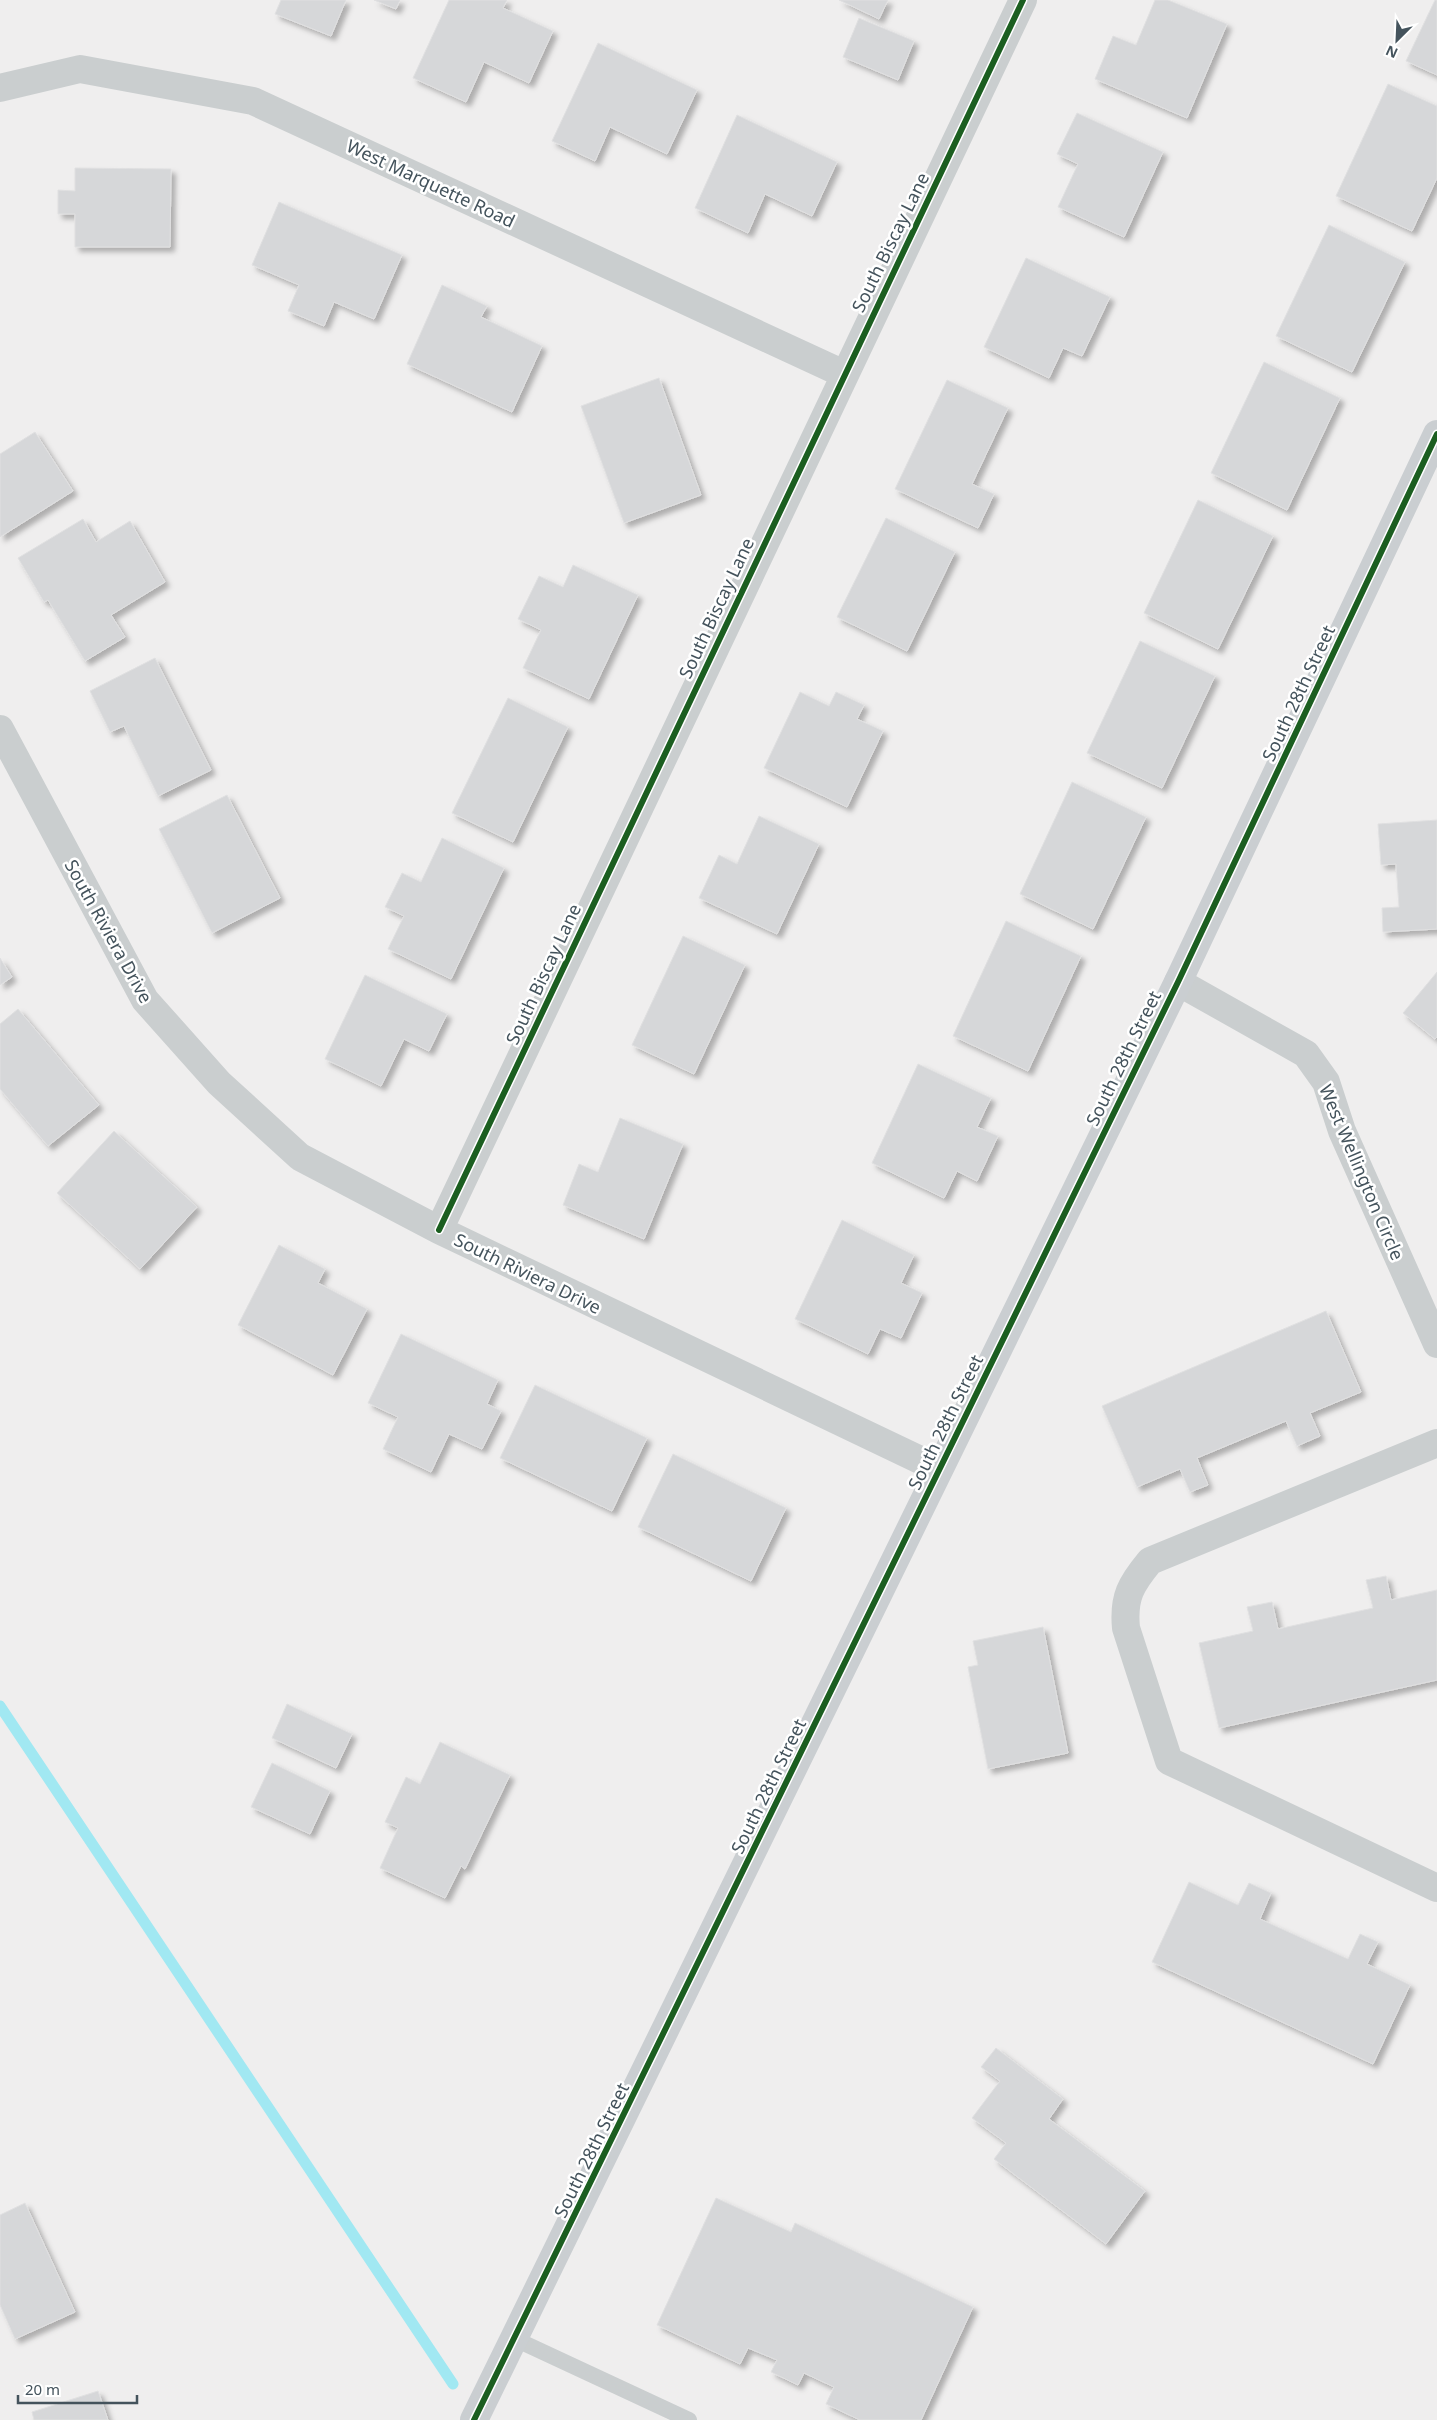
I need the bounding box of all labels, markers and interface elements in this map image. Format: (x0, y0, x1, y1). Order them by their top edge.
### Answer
north arrow (1372, 15, 1422, 65)
text: N (1382, 41, 1401, 63)
street label: West Marquette Road (343, 133, 519, 233)
street label: South Biscay Lane (846, 168, 934, 316)
street label: South Biscay Lane (673, 534, 759, 682)
street label: South 28th Street (1256, 621, 1340, 765)
street label: South Riviera Drive (60, 855, 158, 1007)
street label: South Biscay Lane (500, 900, 586, 1048)
street label: South 28th Street (1080, 986, 1166, 1129)
street label: West Wellington Circle (1314, 1080, 1410, 1264)
street label: South Riviera Drive (451, 1227, 605, 1319)
street label: South 28th Street (902, 1350, 988, 1493)
street label: South 28th Street (725, 1714, 811, 1857)
street label: South 28th Street (548, 2078, 634, 2221)
scale bar (18, 2372, 136, 2404)
text: 20 m (25, 2379, 60, 2399)

